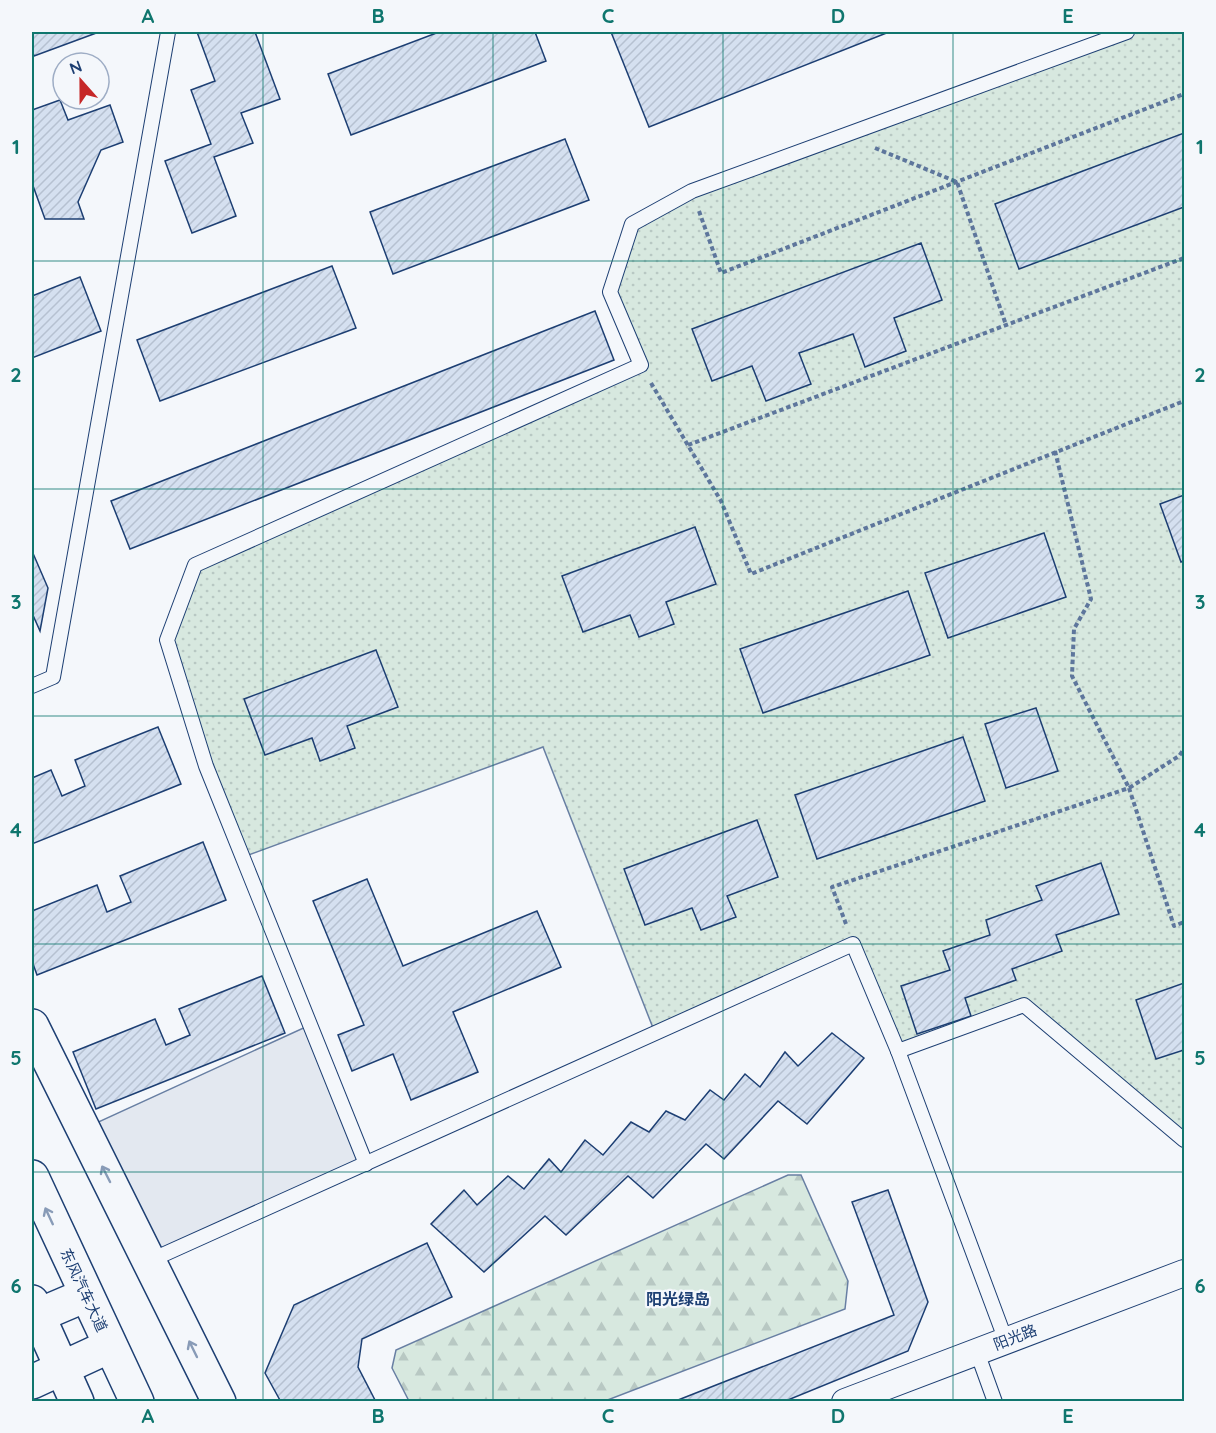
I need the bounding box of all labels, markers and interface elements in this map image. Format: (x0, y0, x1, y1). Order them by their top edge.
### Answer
text: A (142, 3, 155, 28)
text: B (371, 3, 385, 28)
text: C (602, 3, 615, 28)
text: D (831, 3, 845, 28)
text: E (1062, 3, 1074, 28)
north arrow (51, 51, 111, 111)
text: N (67, 56, 85, 78)
text: 1 (12, 134, 20, 159)
text: 1 (1196, 134, 1204, 159)
text: 2 (10, 362, 22, 387)
text: 2 (1194, 362, 1206, 387)
text: 3 (11, 589, 21, 614)
text: 3 (1195, 589, 1205, 614)
text: 4 (10, 817, 22, 842)
text: 4 (1194, 817, 1206, 842)
text: 5 (10, 1045, 22, 1070)
text: 5 (1194, 1045, 1206, 1070)
one-way arrow (100, 1166, 111, 1184)
one-way arrow (43, 1207, 55, 1225)
street label: 东风汽车大道 (56, 1245, 112, 1335)
text: 6 (10, 1273, 22, 1298)
text: 6 (1194, 1273, 1206, 1298)
district label: 阳光绿岛 (646, 1289, 710, 1309)
street label: 阳光路 (991, 1320, 1039, 1354)
one-way arrow (187, 1341, 199, 1358)
text: A (142, 1403, 155, 1428)
text: B (371, 1403, 385, 1428)
text: C (602, 1403, 615, 1428)
text: D (831, 1403, 845, 1428)
text: E (1062, 1403, 1074, 1428)

